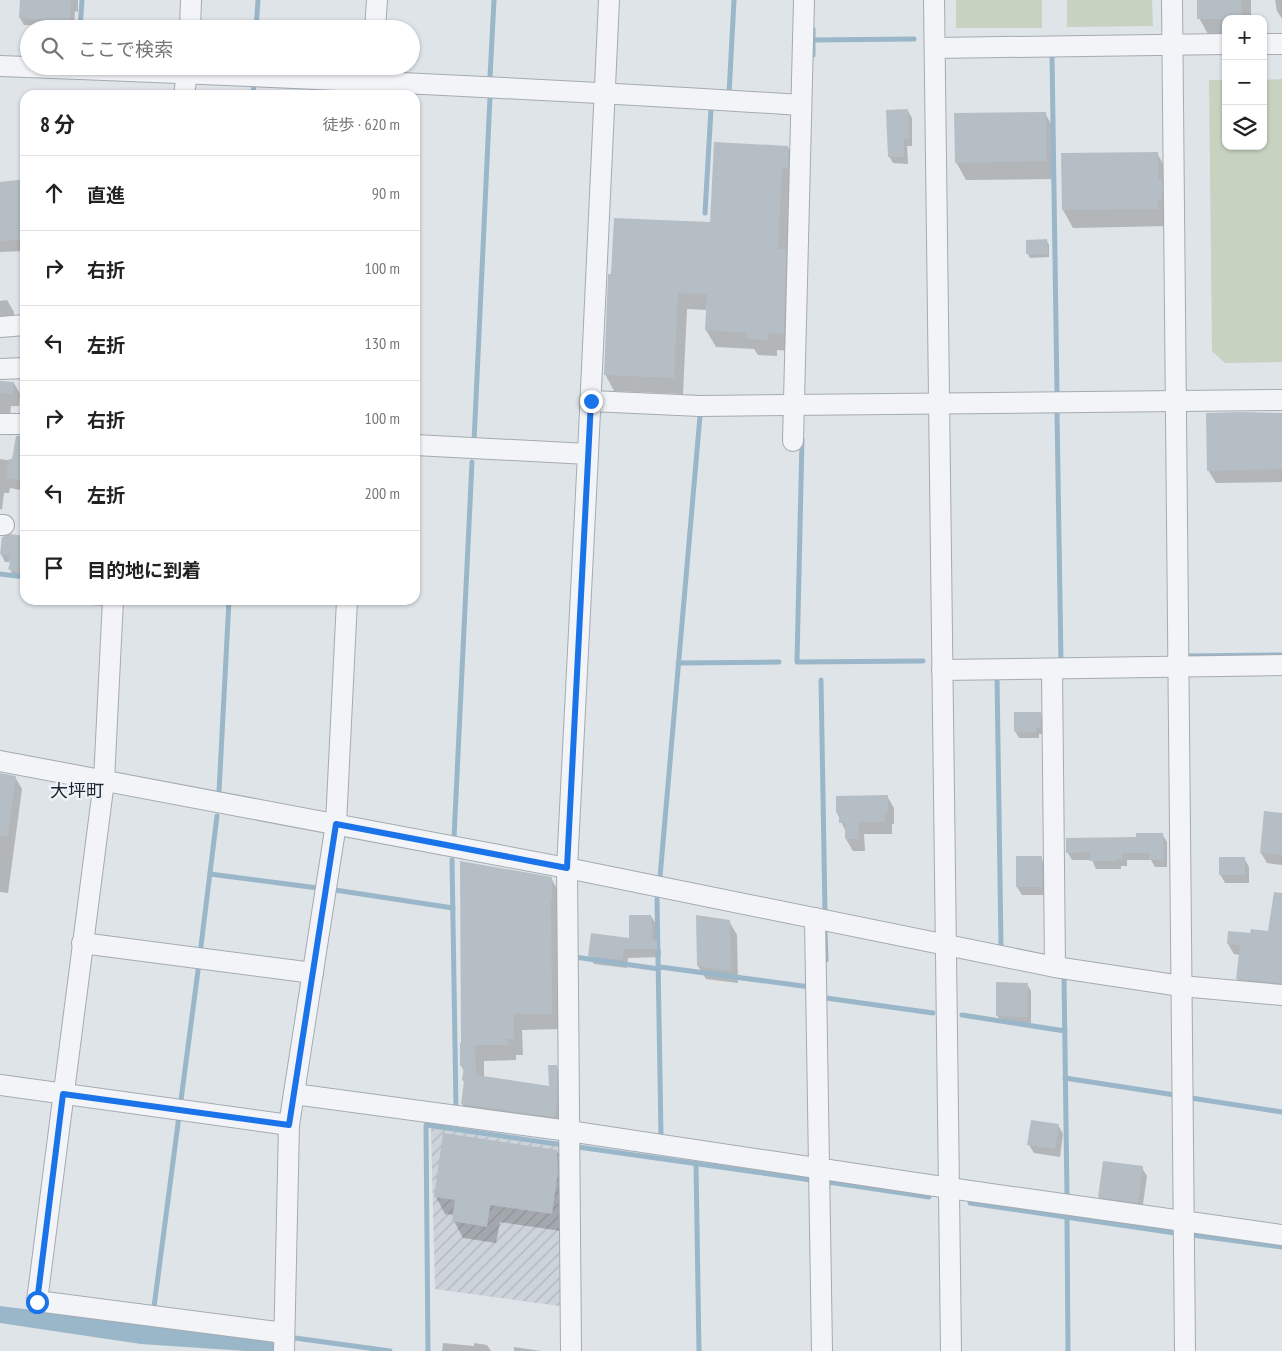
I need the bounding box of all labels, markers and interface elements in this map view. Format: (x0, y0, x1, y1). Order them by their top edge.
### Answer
map controls (1222, 15, 1267, 150)
button: + (1222, 15, 1267, 60)
search box (20, 20, 420, 75)
icon: search (38, 34, 66, 62)
text: ここで検索 (78, 37, 173, 61)
button: − (1222, 60, 1267, 105)
button: layers (1222, 105, 1267, 150)
text: 8 分 (40, 111, 75, 138)
text: 徒歩 · 620 m (322, 114, 400, 134)
icon: ahead (40, 179, 68, 207)
text: 直進 (87, 183, 125, 207)
text: 90 m (372, 183, 400, 203)
icon: right (40, 254, 68, 282)
text: 右折 (87, 258, 125, 282)
text: 100 m (365, 258, 400, 278)
icon: left (40, 329, 68, 357)
text: 左折 (87, 333, 125, 357)
text: 130 m (365, 333, 400, 353)
route end (580, 390, 603, 413)
icon: right (40, 404, 68, 432)
text: 右折 (87, 408, 125, 432)
text: 100 m (365, 408, 400, 428)
icon: left (40, 479, 68, 507)
text: 左折 (87, 483, 125, 507)
text: 200 m (365, 483, 400, 503)
icon: arrive (40, 554, 68, 582)
text: 目的地に到着 (87, 558, 201, 582)
district label: 大坪町 (50, 779, 104, 802)
route start (26, 1291, 49, 1314)

